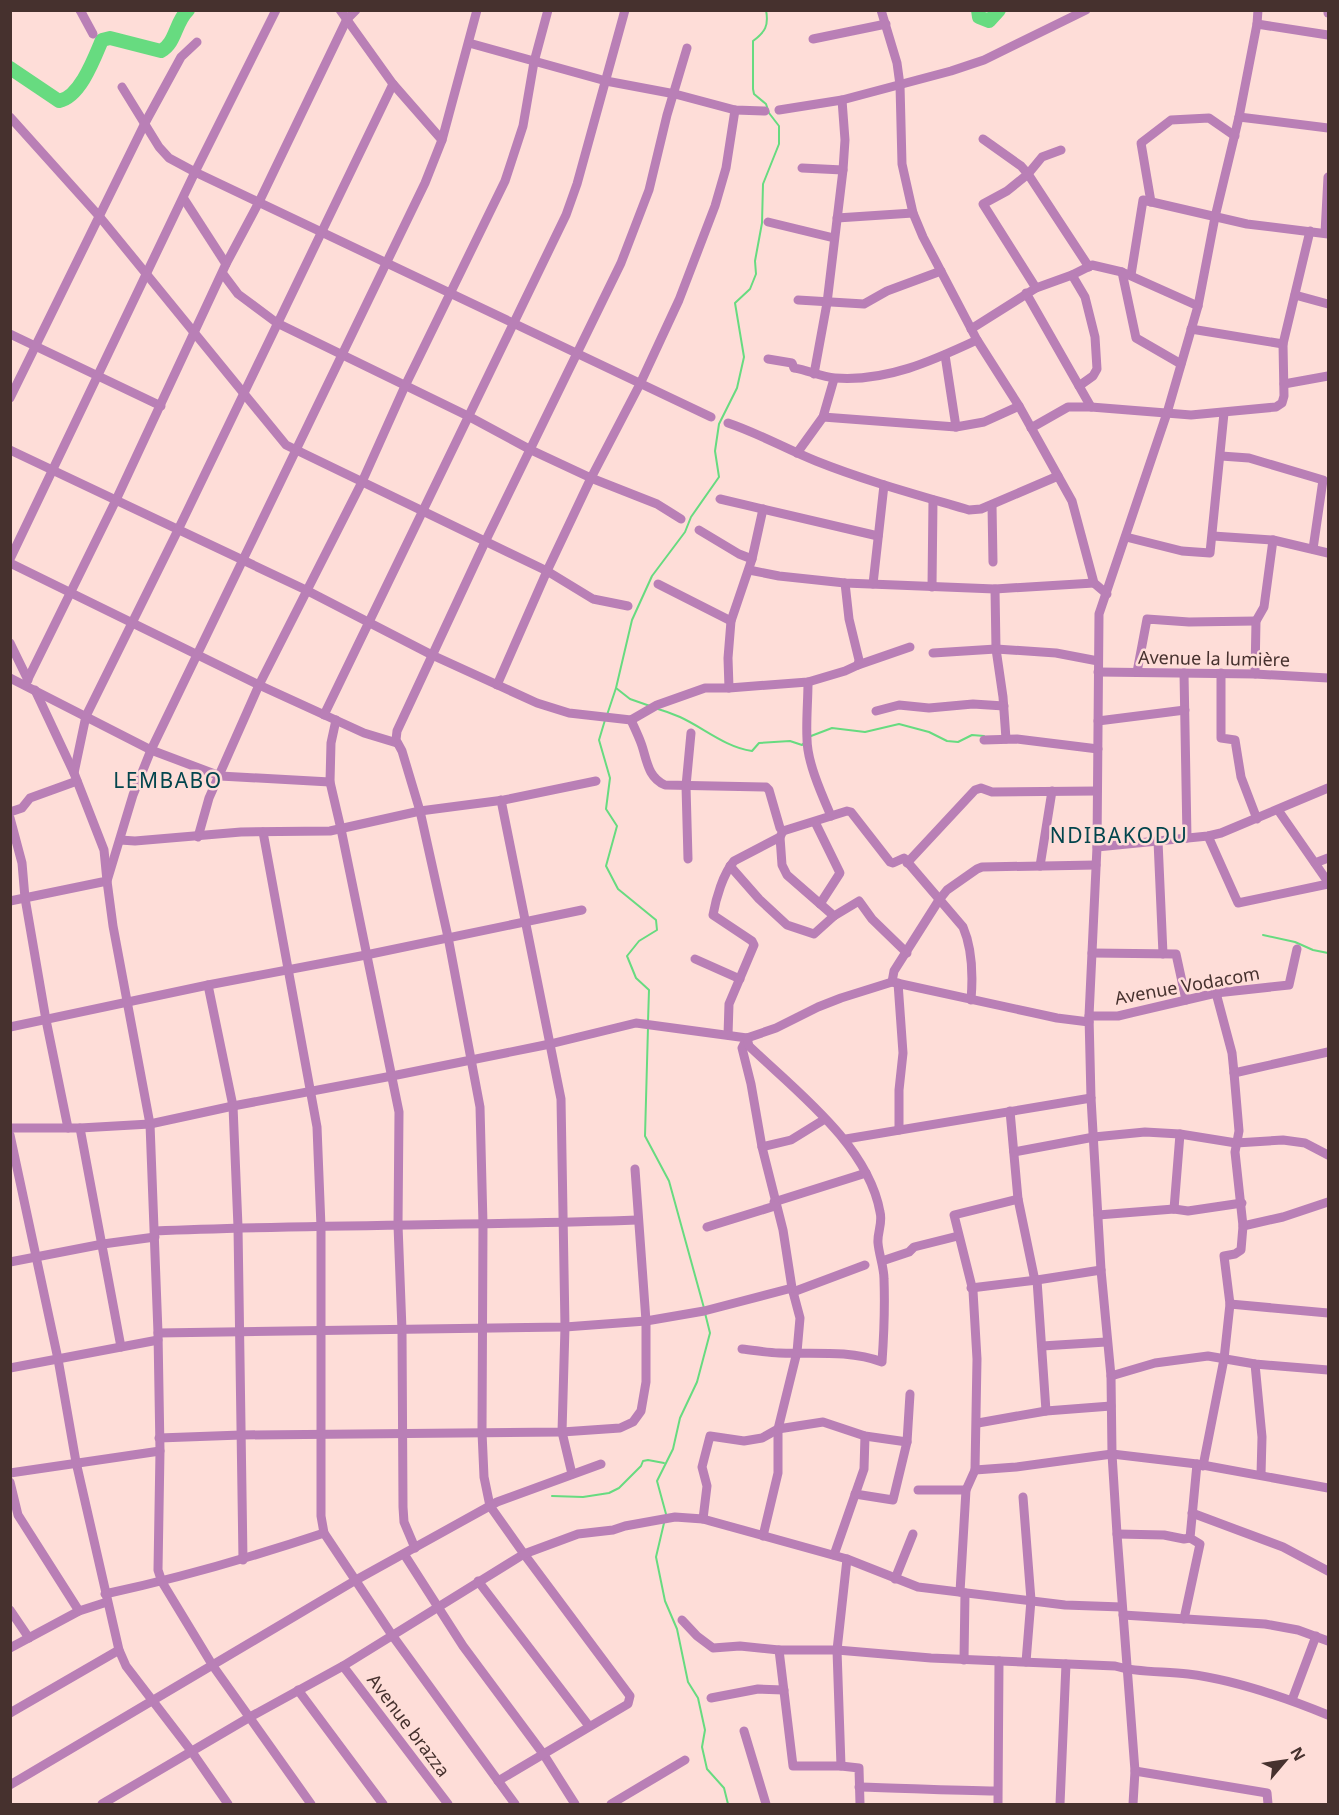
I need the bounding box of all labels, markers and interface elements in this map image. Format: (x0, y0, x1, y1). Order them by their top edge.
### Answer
street label: Avenue la lumière (1138, 645, 1290, 671)
district label: LEMBABO (113, 766, 223, 794)
district label: NDIBAKODU (1050, 821, 1188, 849)
street label: Avenue Vodacom (1113, 960, 1261, 1010)
street label: Avenue brazza (362, 1669, 456, 1781)
north arrow (1255, 1731, 1315, 1791)
text: N (1285, 1743, 1311, 1765)

